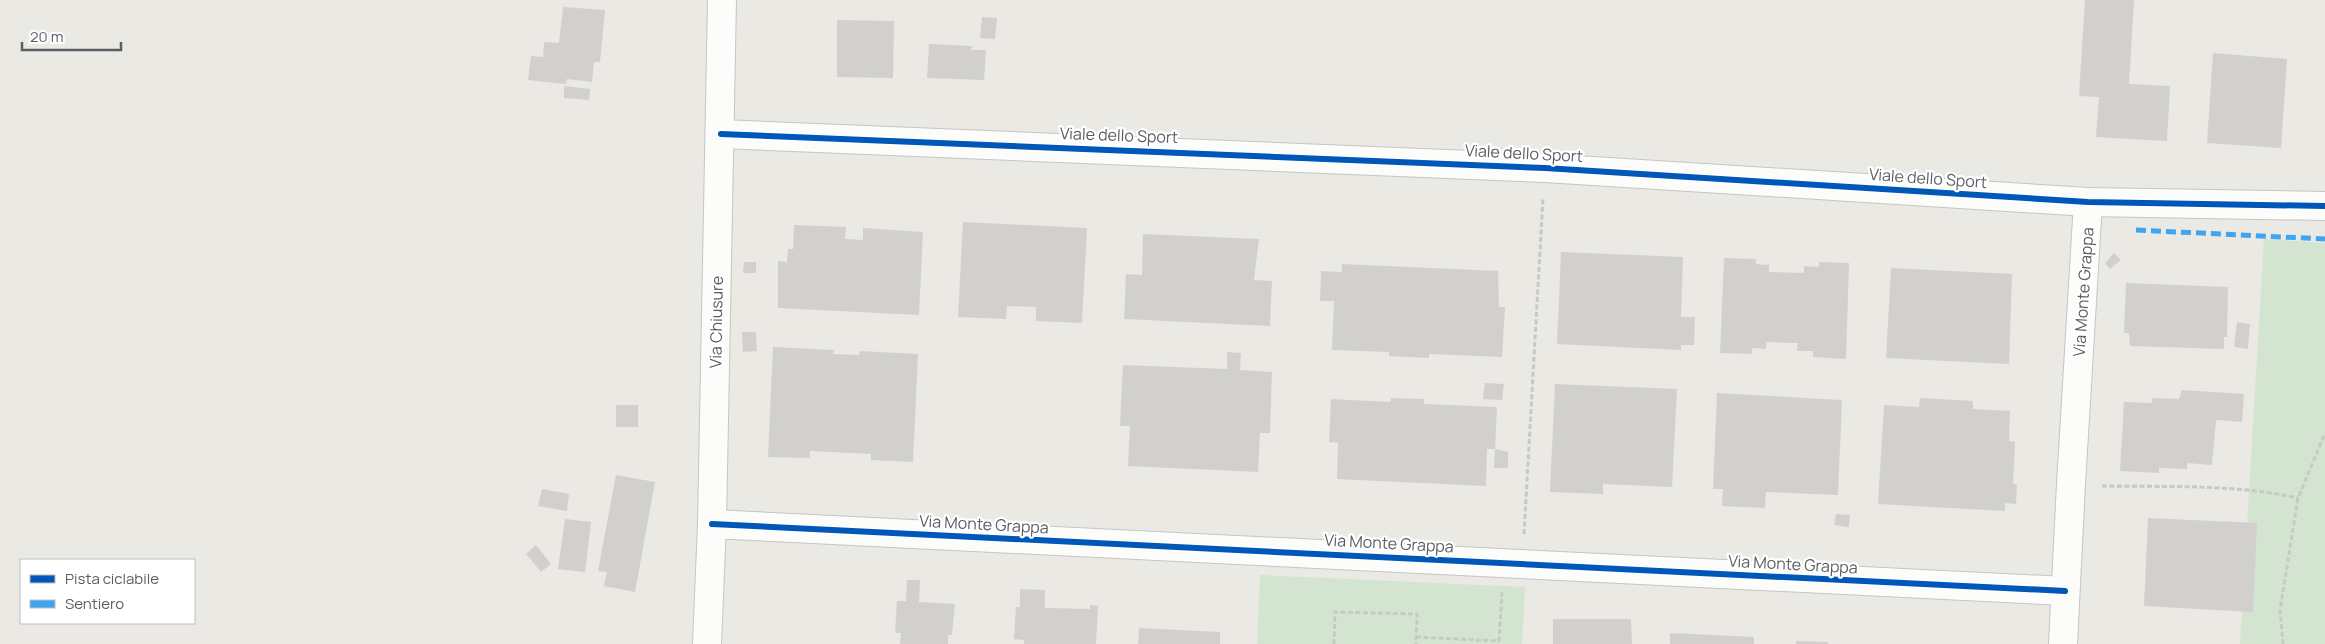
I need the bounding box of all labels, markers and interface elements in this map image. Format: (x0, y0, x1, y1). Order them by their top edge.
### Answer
scale bar (22, 20, 121, 52)
text: 20 m (30, 26, 63, 47)
street label: Viale dello Sport (1060, 122, 1178, 148)
street label: Viale dello Sport (1464, 139, 1584, 167)
street label: Viale dello Sport (1868, 163, 1988, 193)
street label: Via Monte Grappa (2068, 227, 2098, 357)
street label: Via Chiusure (704, 276, 728, 368)
street label: Via Monte Grappa (919, 510, 1049, 538)
street label: Via Monte Grappa (1324, 529, 1454, 557)
street label: Via Monte Grappa (1728, 550, 1858, 578)
legend (20, 559, 195, 624)
text: Pista ciclabile (65, 568, 159, 589)
text: Sentiero (65, 593, 124, 614)

